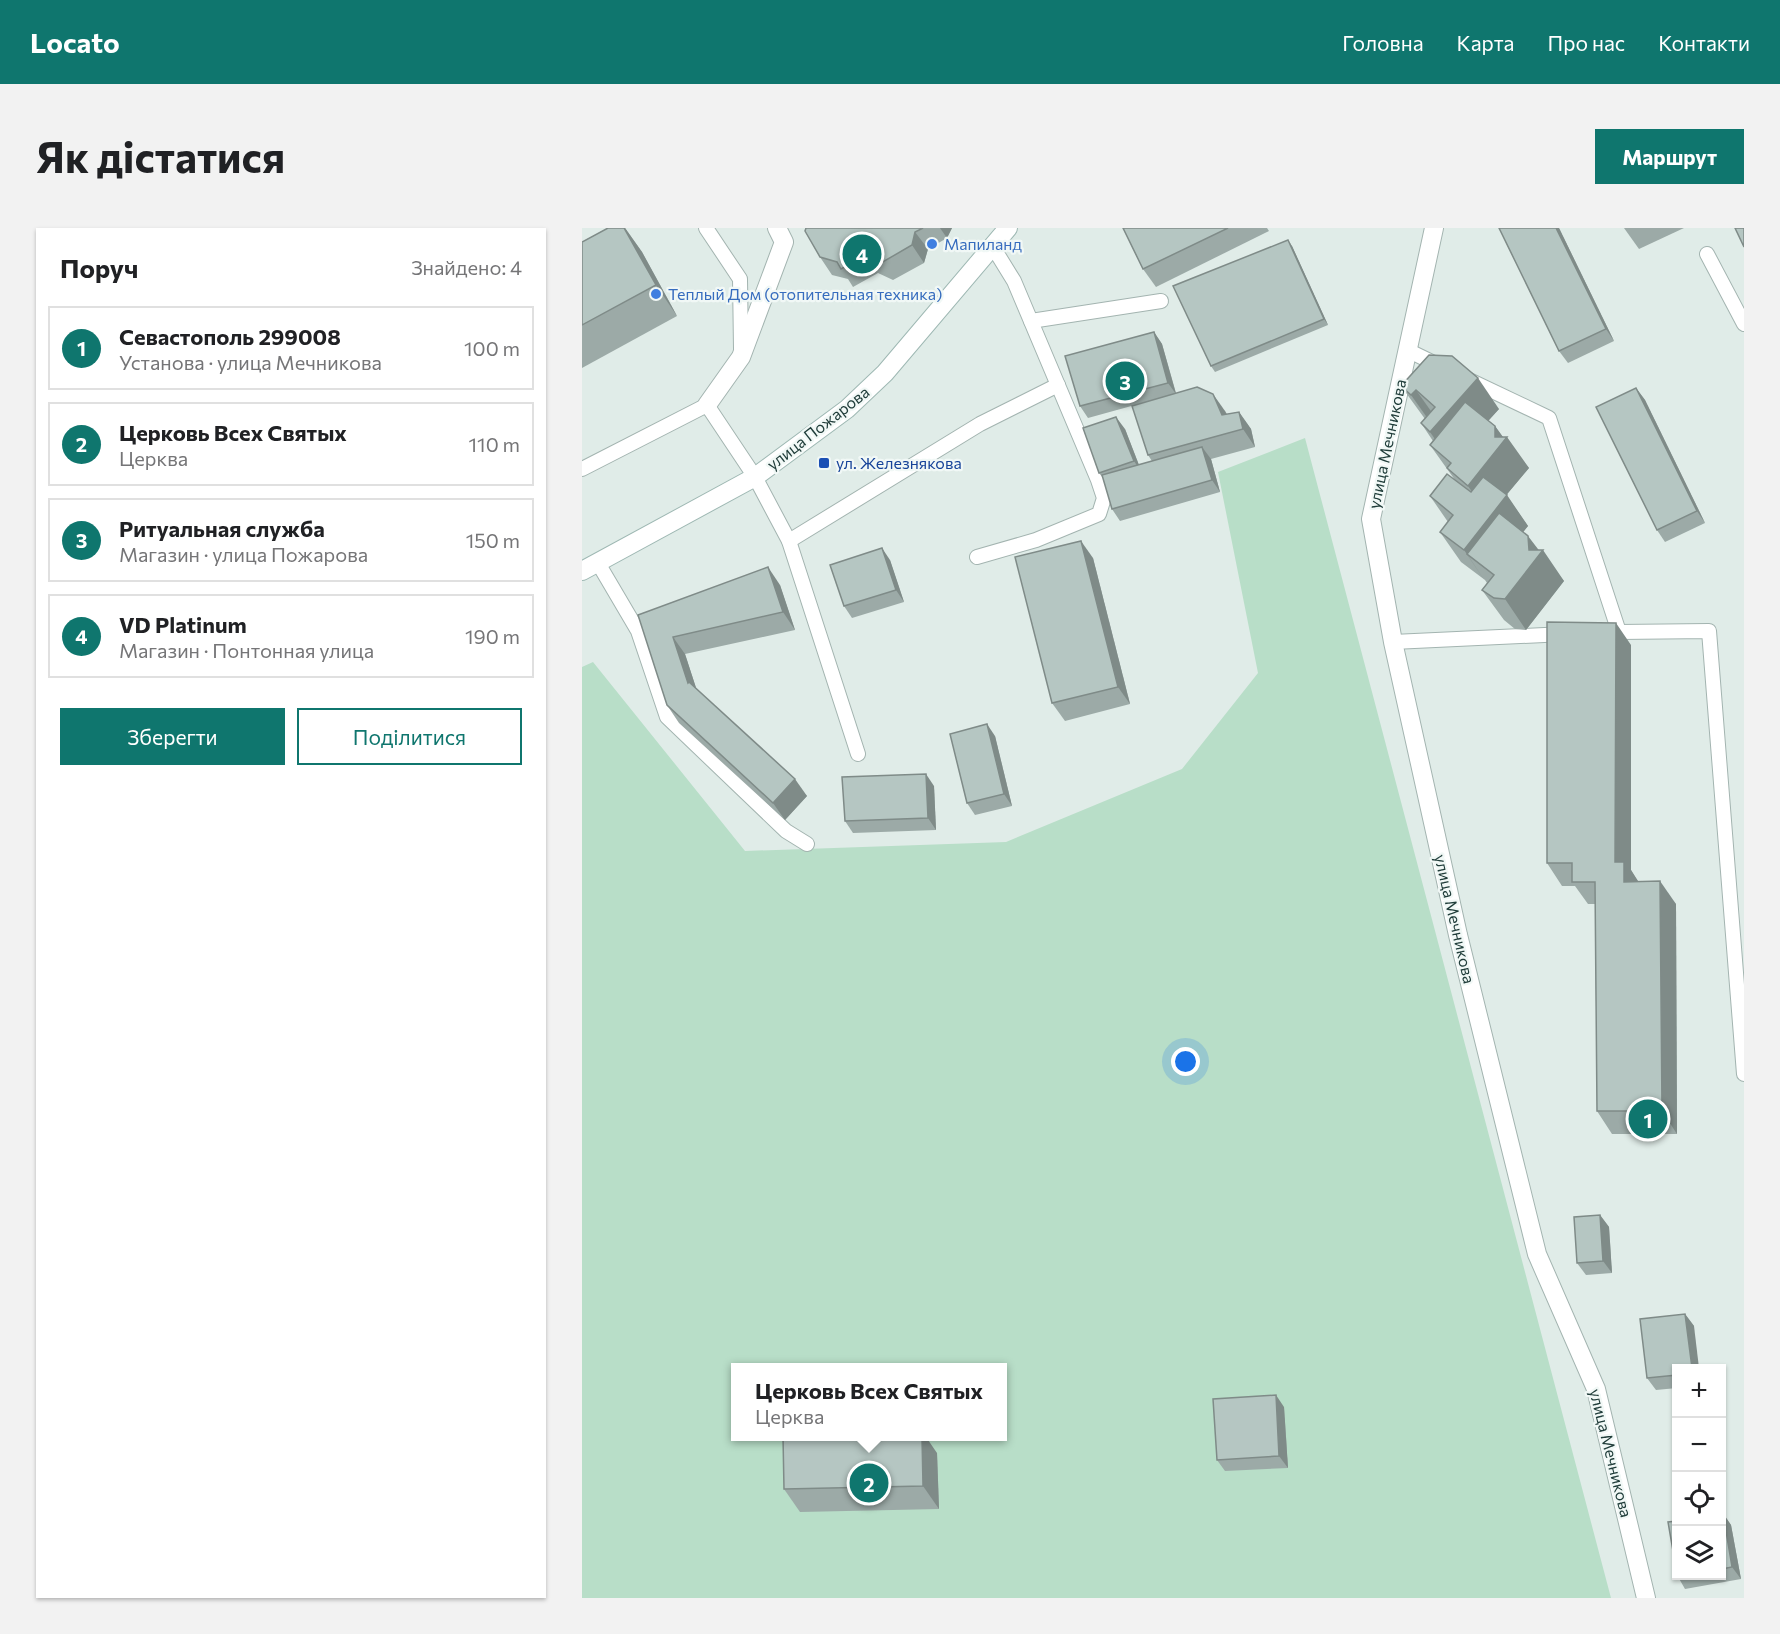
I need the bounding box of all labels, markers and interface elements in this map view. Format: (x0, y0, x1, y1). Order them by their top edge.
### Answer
text: Locato (30, 25, 120, 59)
text: Головна (1342, 30, 1424, 55)
text: Карта (1457, 30, 1514, 55)
text: Про нас (1547, 30, 1625, 55)
text: Контакти (1658, 30, 1750, 55)
button: Маршрут (1595, 129, 1744, 184)
text: Як дістатися (36, 130, 285, 182)
pin: 4 (842, 231, 882, 276)
place label: Мапиланд (944, 234, 1022, 253)
marker: Мапиланд (925, 237, 939, 251)
text: Поруч (60, 252, 138, 283)
text: Знайдено: 4 (411, 255, 522, 279)
place label: Теплый Дом (отопительная техника) (668, 284, 942, 303)
marker: Теплый Дом (отопительная техника) (649, 287, 663, 301)
text: Севастополь 299008 (119, 323, 341, 350)
text: 1 (77, 336, 86, 360)
text: 100 m (464, 336, 520, 360)
text: Установа · улица Мечникова (119, 350, 382, 374)
pin: 3 (1106, 358, 1144, 404)
street label: улица Мечникова (1364, 377, 1410, 510)
street label: улица Пожарова (763, 382, 873, 473)
text: Церковь Всех Святых (119, 419, 347, 446)
text: 2 (76, 432, 87, 456)
text: 110 m (469, 432, 520, 456)
text: Церква (119, 446, 188, 470)
place label: ул. Железнякова (836, 453, 962, 472)
marker: ул. Железнякова (817, 456, 831, 470)
text: Ритуальная служба (119, 515, 325, 542)
text: 3 (76, 528, 87, 552)
text: 150 m (466, 528, 520, 552)
text: Магазин · улица Пожарова (119, 542, 368, 566)
text: VD Platinum (119, 611, 247, 638)
text: 4 (75, 624, 88, 648)
text: 190 m (465, 624, 520, 648)
text: Магазин · Понтонная улица (119, 638, 374, 662)
button: Зберегти (60, 708, 285, 765)
button: Поділитися (297, 708, 522, 765)
street label: улица Мечникова (1431, 853, 1480, 985)
your location (1171, 1047, 1200, 1076)
pin: 1 (1628, 1096, 1668, 1142)
popup (731, 1363, 1007, 1441)
map controls (1672, 1364, 1726, 1580)
button: + (1672, 1364, 1726, 1418)
text: Церковь Всех Святых (755, 1377, 983, 1404)
street label: улица Мечникова (1586, 1387, 1637, 1519)
text: Церква (755, 1404, 824, 1428)
button: − (1672, 1418, 1726, 1472)
pin: 2 (850, 1460, 888, 1506)
button: locate (1672, 1472, 1726, 1526)
button: layers (1672, 1526, 1726, 1580)

